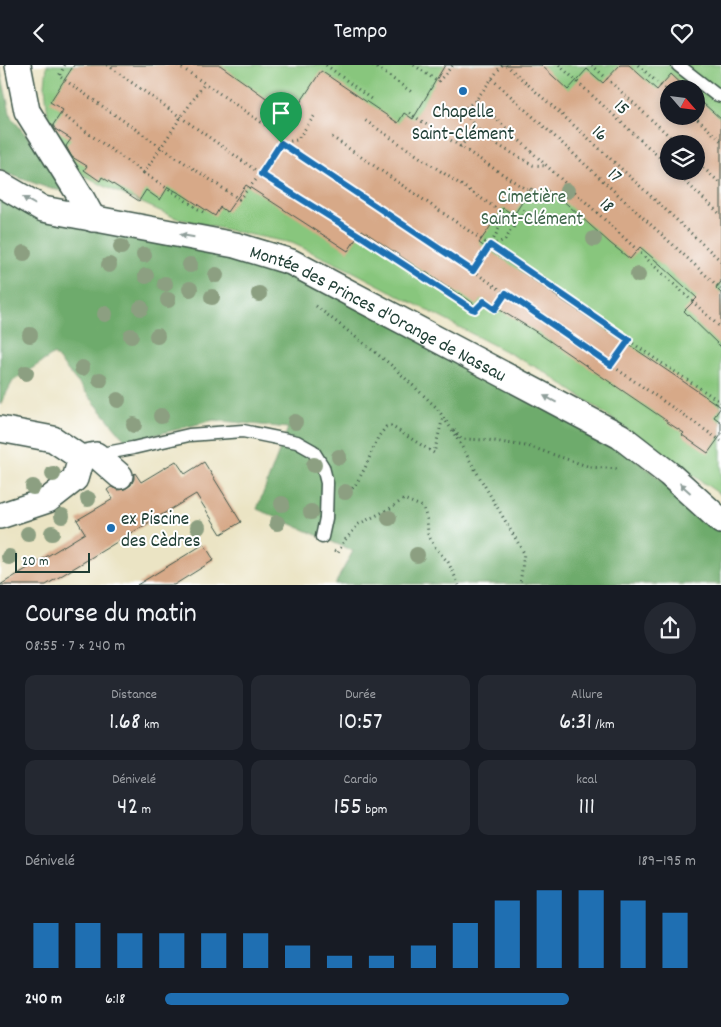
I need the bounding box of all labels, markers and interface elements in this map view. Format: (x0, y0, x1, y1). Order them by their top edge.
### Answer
text: Tempo (334, 17, 387, 48)
icon: back (25, 19, 53, 47)
icon: heart (668, 19, 696, 47)
north arrow (660, 80, 705, 125)
map controls (660, 80, 705, 180)
marker: Chapelle Saint-Clément (457, 85, 469, 97)
pin (260, 92, 302, 143)
street label: 15 (607, 94, 635, 123)
icon: arrive (267, 99, 295, 127)
place label: Chapelle Saint-Clément (412, 100, 514, 149)
street label: 16 (585, 120, 613, 149)
button: layers (660, 135, 705, 180)
street label: 17 (600, 163, 627, 190)
park label: Cimetière Saint-Clément (481, 185, 583, 234)
street label: 18 (592, 193, 619, 220)
one-way arrow (23, 196, 36, 205)
one-way arrow (179, 232, 195, 240)
street label: Montée des Princes d'Orange de Nassau (246, 240, 510, 391)
one-way arrow (543, 395, 557, 403)
one-way arrow (679, 482, 691, 494)
place label: ex Piscine des Cèdres (121, 507, 201, 556)
marker: ex Piscine des Cèdres (105, 522, 117, 534)
scale bar (15, 549, 90, 573)
text: 20 m (22, 552, 49, 572)
text: Course du matin (25, 596, 197, 636)
button: share (644, 602, 696, 654)
text: 08:55 · 7 × 240 m (25, 635, 125, 658)
text: Distance (111, 685, 157, 705)
text: Durée (345, 685, 376, 705)
text: Allure (571, 685, 603, 705)
text: 1.68 (109, 705, 141, 741)
text: 10:57 (338, 705, 383, 741)
text: 6:31 (559, 705, 592, 741)
text: km (141, 715, 159, 735)
text: /km (592, 715, 615, 735)
text: Dénivelé (112, 770, 156, 790)
text: Cardio (343, 770, 378, 790)
text: kcal (576, 770, 597, 790)
text: 42 (117, 790, 138, 826)
text: 155 (334, 790, 362, 826)
text: 111 (579, 790, 595, 826)
text: m (138, 800, 151, 820)
text: bpm (362, 800, 387, 820)
text: Dénivelé (25, 850, 75, 873)
text: 189–195 m (638, 850, 696, 873)
text: 240 m (25, 988, 62, 1011)
text: 6:18 (105, 988, 125, 1011)

